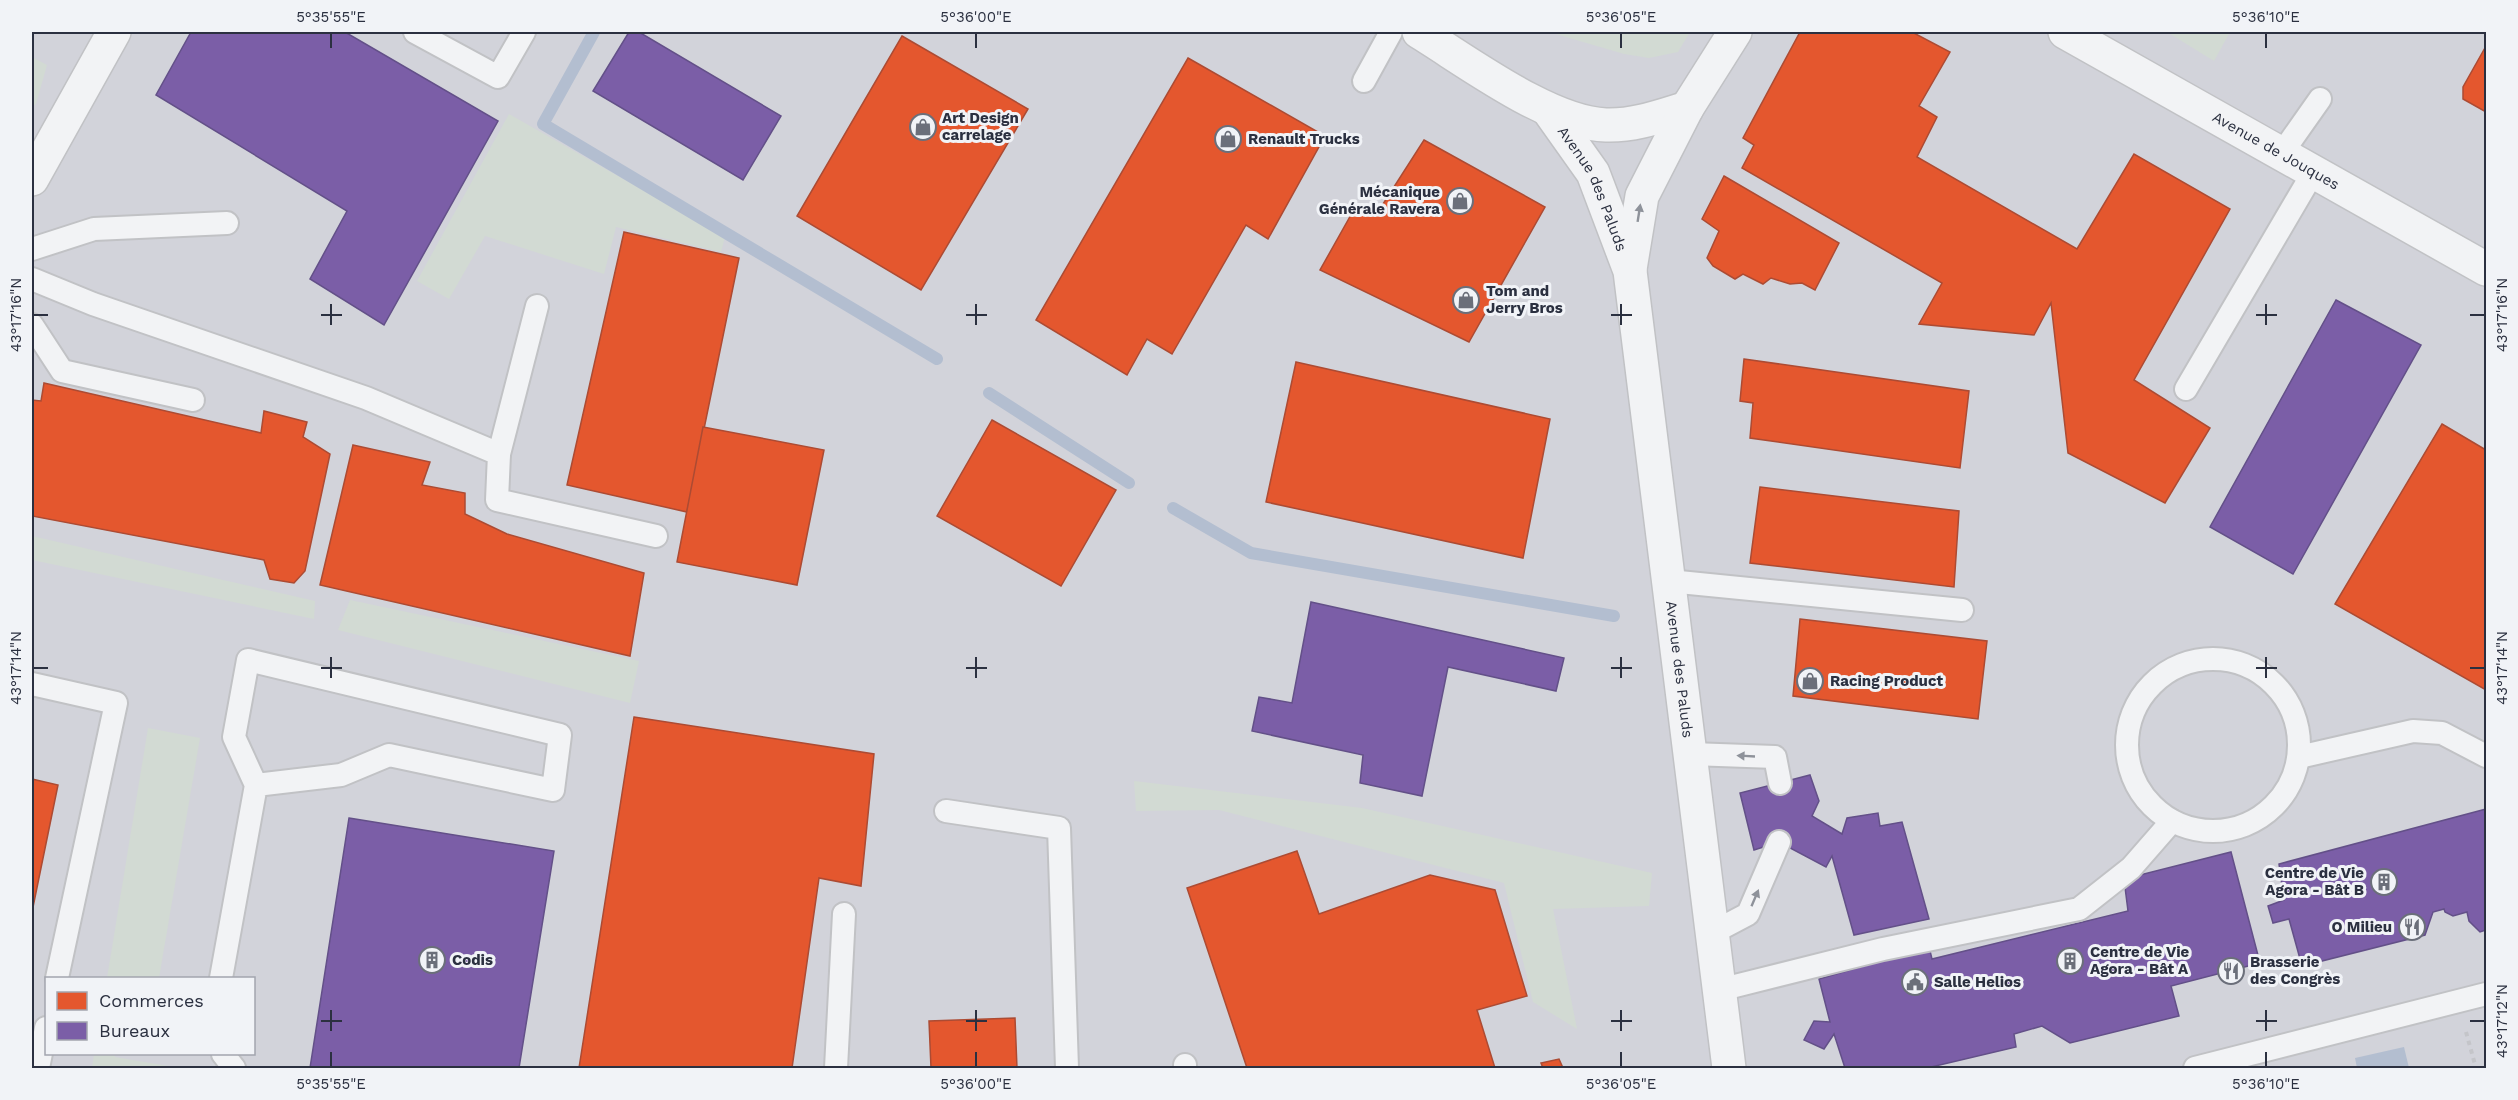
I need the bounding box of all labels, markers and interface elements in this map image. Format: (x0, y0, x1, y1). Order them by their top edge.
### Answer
text: 5°35'55"E (296, 8, 366, 26)
text: 5°36'00"E (940, 8, 1012, 26)
text: 5°36'05"E (1586, 8, 1656, 26)
text: 5°36'10"E (2232, 8, 2300, 26)
street label: Avenue de Jouques (2209, 108, 2343, 194)
place label: Art Design carrelage (942, 109, 1019, 144)
shop icon: Art Design carrelage (908, 112, 938, 142)
street label: Avenue des Paluds (1554, 123, 1631, 254)
shop icon: Renault Trucks (1213, 124, 1243, 154)
place label: Renault Trucks (1248, 130, 1360, 148)
place label: Mécanique Générale Ravera (1319, 183, 1440, 218)
shop icon: Mécanique Générale Ravera (1445, 186, 1475, 216)
one-way arrow (1635, 204, 1644, 223)
text: 43°17'16"N (7, 278, 25, 352)
text: 43°17'16"N (2493, 278, 2511, 352)
place label: Tom and Jerry Bros (1486, 282, 1563, 317)
shop icon: Tom and Jerry Bros (1451, 285, 1481, 315)
street label: Avenue des Paluds (1662, 600, 1697, 739)
text: 43°17'14"N (7, 631, 25, 705)
text: 43°17'14"N (2493, 631, 2511, 705)
shop icon: Racing Product (1795, 666, 1825, 696)
place label: Racing Product (1830, 672, 1943, 690)
one-way arrow (1736, 751, 1755, 760)
place label: Centre de Vie Agora - Bât B (2265, 864, 2364, 899)
building icon: Centre de Vie Agora - Bât B (2369, 867, 2399, 897)
one-way arrow (1750, 888, 1760, 906)
restaurant icon: O Milieu (2397, 912, 2427, 942)
place label: O Milieu (2331, 918, 2392, 936)
place label: Centre de Vie Agora - Bât A (2090, 943, 2190, 978)
building icon: Codis (417, 945, 447, 975)
building icon: Centre de Vie Agora - Bât A (2055, 946, 2085, 976)
place label: Codis (452, 951, 493, 969)
place label: Brasserie des Congrès (2250, 953, 2340, 988)
restaurant icon: Brasserie des Congrès (2216, 956, 2246, 986)
public building icon: Salle Helios (1900, 967, 1930, 997)
place label: Salle Helios (1934, 973, 2021, 991)
legend (45, 977, 255, 1055)
text: 43°17'12"N (2493, 984, 2511, 1058)
text: Commerces (99, 990, 204, 1011)
text: Bureaux (99, 1020, 170, 1041)
text: 5°35'55"E (296, 1075, 366, 1093)
text: 5°36'00"E (940, 1075, 1012, 1093)
text: 5°36'05"E (1586, 1075, 1656, 1093)
text: 5°36'10"E (2232, 1075, 2300, 1093)

